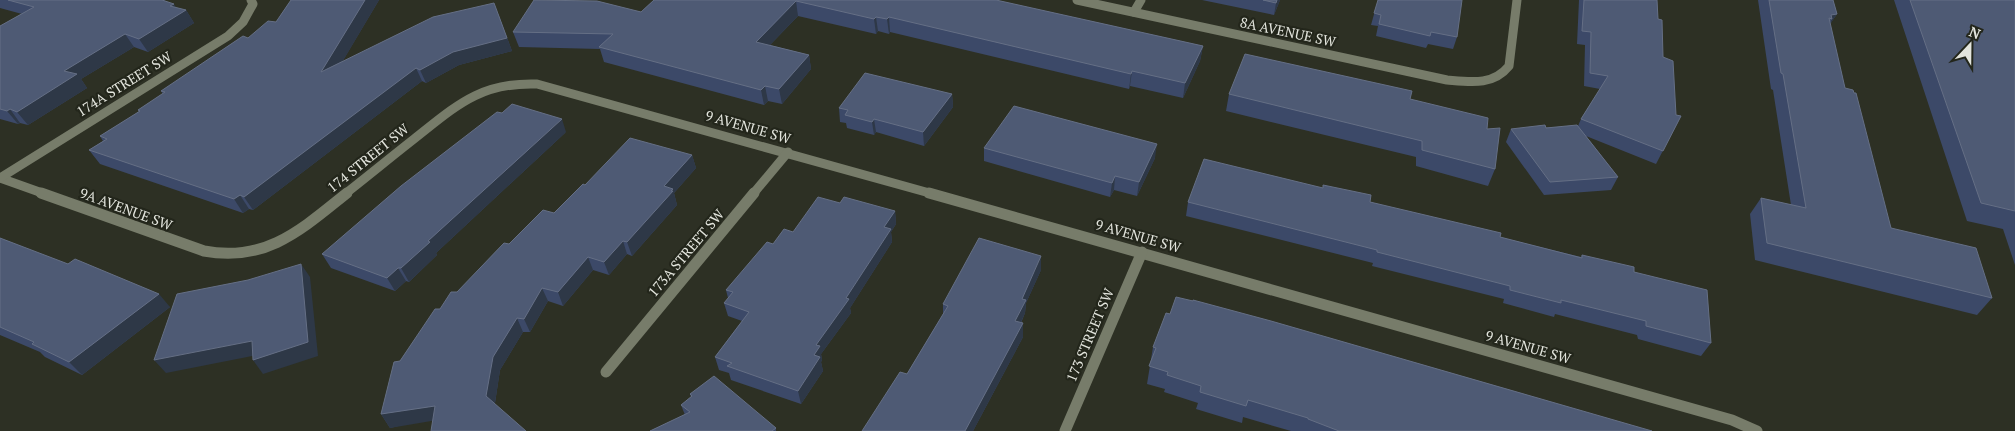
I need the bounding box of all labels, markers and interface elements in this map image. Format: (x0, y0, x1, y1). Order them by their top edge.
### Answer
street label: 8A AVENUE SW (1238, 12, 1339, 51)
north arrow (1945, 20, 1995, 70)
text: N (1967, 22, 1984, 43)
street label: 174A STREET SW (72, 46, 176, 121)
street label: 9 AVENUE SW (703, 105, 794, 148)
street label: 174 STREET SW (323, 118, 413, 196)
street label: 9A AVENUE SW (77, 183, 176, 234)
street label: 173A STREET SW (643, 204, 729, 301)
street label: 9 AVENUE SW (1093, 214, 1184, 257)
street label: 173 STREET SW (1061, 284, 1118, 384)
street label: 9 AVENUE SW (1483, 325, 1574, 368)

